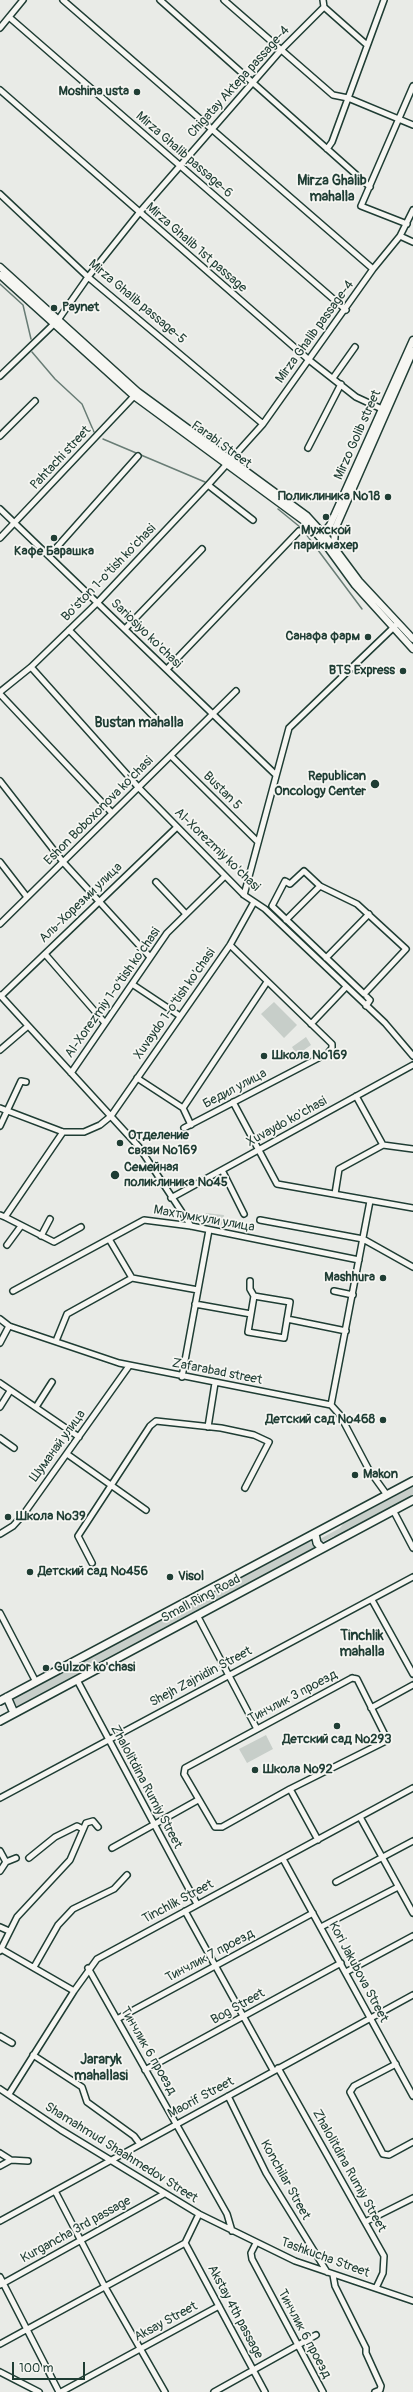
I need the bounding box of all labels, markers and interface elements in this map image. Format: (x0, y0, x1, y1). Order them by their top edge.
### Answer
street label: Chigatay Aktepa passage-4 (185, 23, 293, 141)
place label: Moshina usta (59, 84, 129, 100)
marker: Moshina usta (132, 87, 142, 97)
street label: Mirza Ghalib passage-6 (132, 109, 236, 201)
district label: Mirza Ghalib mahalla (297, 173, 367, 206)
street label: Mirza Ghalib 1st passage (142, 200, 250, 296)
street label: Mirza Ghalib passage-5 (85, 257, 189, 347)
street label: Mirza Ghalib passage-4 (272, 278, 358, 386)
place label: Paynet (62, 300, 99, 316)
marker: Paynet (49, 303, 59, 313)
street label: Mirzo Golib street (331, 388, 385, 482)
street label: Farabi Street (188, 418, 254, 472)
street label: Pahtachi street (27, 423, 95, 493)
place label: Поликлиника №18 (278, 489, 380, 505)
marker: Поликлиника №18 (383, 492, 393, 502)
marker: Мужской парикмахер (321, 512, 331, 522)
street label: Bo'ston 1-o'tish ko'chasi (58, 521, 160, 625)
place label: Мужской парикмахер (294, 523, 358, 554)
marker: Кафе Барашка (49, 533, 59, 543)
place label: Кафе Барашка (14, 544, 94, 560)
street label: Sariosiyo ko'chasi (107, 596, 185, 672)
place label: Санафа фарм (285, 629, 360, 645)
marker: Санафа фарм (363, 632, 373, 642)
place label: BTS Express (329, 663, 395, 679)
marker: BTS Express (398, 666, 408, 676)
district label: Bustan mahalla (94, 715, 184, 731)
street label: Eshon Boboxonova ko'chasi (41, 753, 157, 869)
street label: Bustan 5 (200, 769, 244, 813)
place label: Republican Oncology Center (274, 769, 366, 800)
marker: Republican Oncology Center (369, 778, 381, 790)
street label: Al-Xorezmiy ko'chasi (171, 805, 263, 895)
street label: Аль-Хорезми улица (36, 859, 126, 947)
street label: Al-Xorezmiy 1-o'tish ko'chasi (62, 925, 164, 1061)
street label: Xuvaydo 1-o'tish ko'chasi (131, 946, 219, 1062)
place label: Школа №169 (272, 1048, 347, 1064)
marker: Школа №169 (259, 1051, 269, 1061)
street label: Бедил улица (201, 1066, 269, 1112)
street label: Xuvaydo ko'chasi (244, 1094, 330, 1150)
place label: Отделение связи №169 (128, 1128, 197, 1159)
marker: Отделение связи №169 (115, 1138, 125, 1148)
place label: Семейная поликлиника №45 (124, 1160, 228, 1191)
marker: Семейная поликлиника №45 (109, 1169, 121, 1181)
street label: Махтумкули улица (152, 1202, 256, 1236)
place label: Mashhura (324, 1270, 375, 1286)
marker: Mashhura (378, 1273, 388, 1283)
street label: Zafarabad street (171, 1356, 263, 1388)
street label: Шуманай улица (27, 1407, 89, 1485)
place label: Детский сад №468 (265, 1412, 375, 1428)
marker: Детский сад №468 (378, 1415, 388, 1425)
place label: Makon (363, 1467, 398, 1483)
marker: Makon (350, 1470, 360, 1480)
place label: Школа №39 (16, 1509, 86, 1525)
marker: Школа №39 (3, 1512, 13, 1522)
place label: Детский сад №456 (38, 1564, 148, 1580)
marker: Детский сад №456 (25, 1567, 35, 1577)
place label: Visol (178, 1569, 204, 1585)
street label: Small Ring Road (159, 1572, 243, 1626)
marker: Visol (165, 1572, 175, 1582)
district label: Tinchlik mahalla (339, 1628, 385, 1660)
street label: Shejh Zajnidin Street (147, 1643, 255, 1711)
place label: Gulzor ko'chasi (54, 1660, 135, 1676)
marker: Gulzor ko'chasi (41, 1663, 51, 1673)
street label: Тинчлик 3 проезд (246, 1667, 340, 1727)
marker: Детский сад №293 (332, 1721, 342, 1731)
street label: Zhalolitdina Rumiy Street (107, 1723, 185, 1851)
place label: Детский сад №293 (282, 1732, 392, 1748)
place label: Школа №92 (263, 1762, 333, 1778)
marker: Школа №92 (250, 1765, 260, 1775)
street label: Tinchlik Street (140, 1877, 216, 1927)
street label: Kori Jakubova Street (325, 1919, 391, 2025)
street label: Тинчлик 7 проезд (163, 1926, 257, 1986)
street label: Bog Street (208, 1986, 268, 2028)
street label: Тинчлик 6 проезд (117, 2004, 179, 2098)
district label: Jararyk mahallasi (74, 2052, 128, 2084)
street label: Maorif Street (165, 2074, 237, 2122)
street label: Shamahmud Shaahmedov Street (42, 2099, 200, 2207)
street label: Zhalolitdina Rumiy Street (309, 2107, 389, 2235)
street label: Konchilar Street (257, 2137, 313, 2223)
street label: Kurgancha 3rd passage (18, 2193, 134, 2267)
street label: Tashkucha Street (279, 2235, 371, 2281)
street label: Akstay 4th passage (204, 2263, 266, 2361)
street label: Тинчлик 6 проезд (274, 2287, 334, 2381)
street label: Aksay Street (132, 2299, 200, 2345)
scale bar (14, 2354, 87, 2380)
text: 100 m (19, 2361, 53, 2376)

